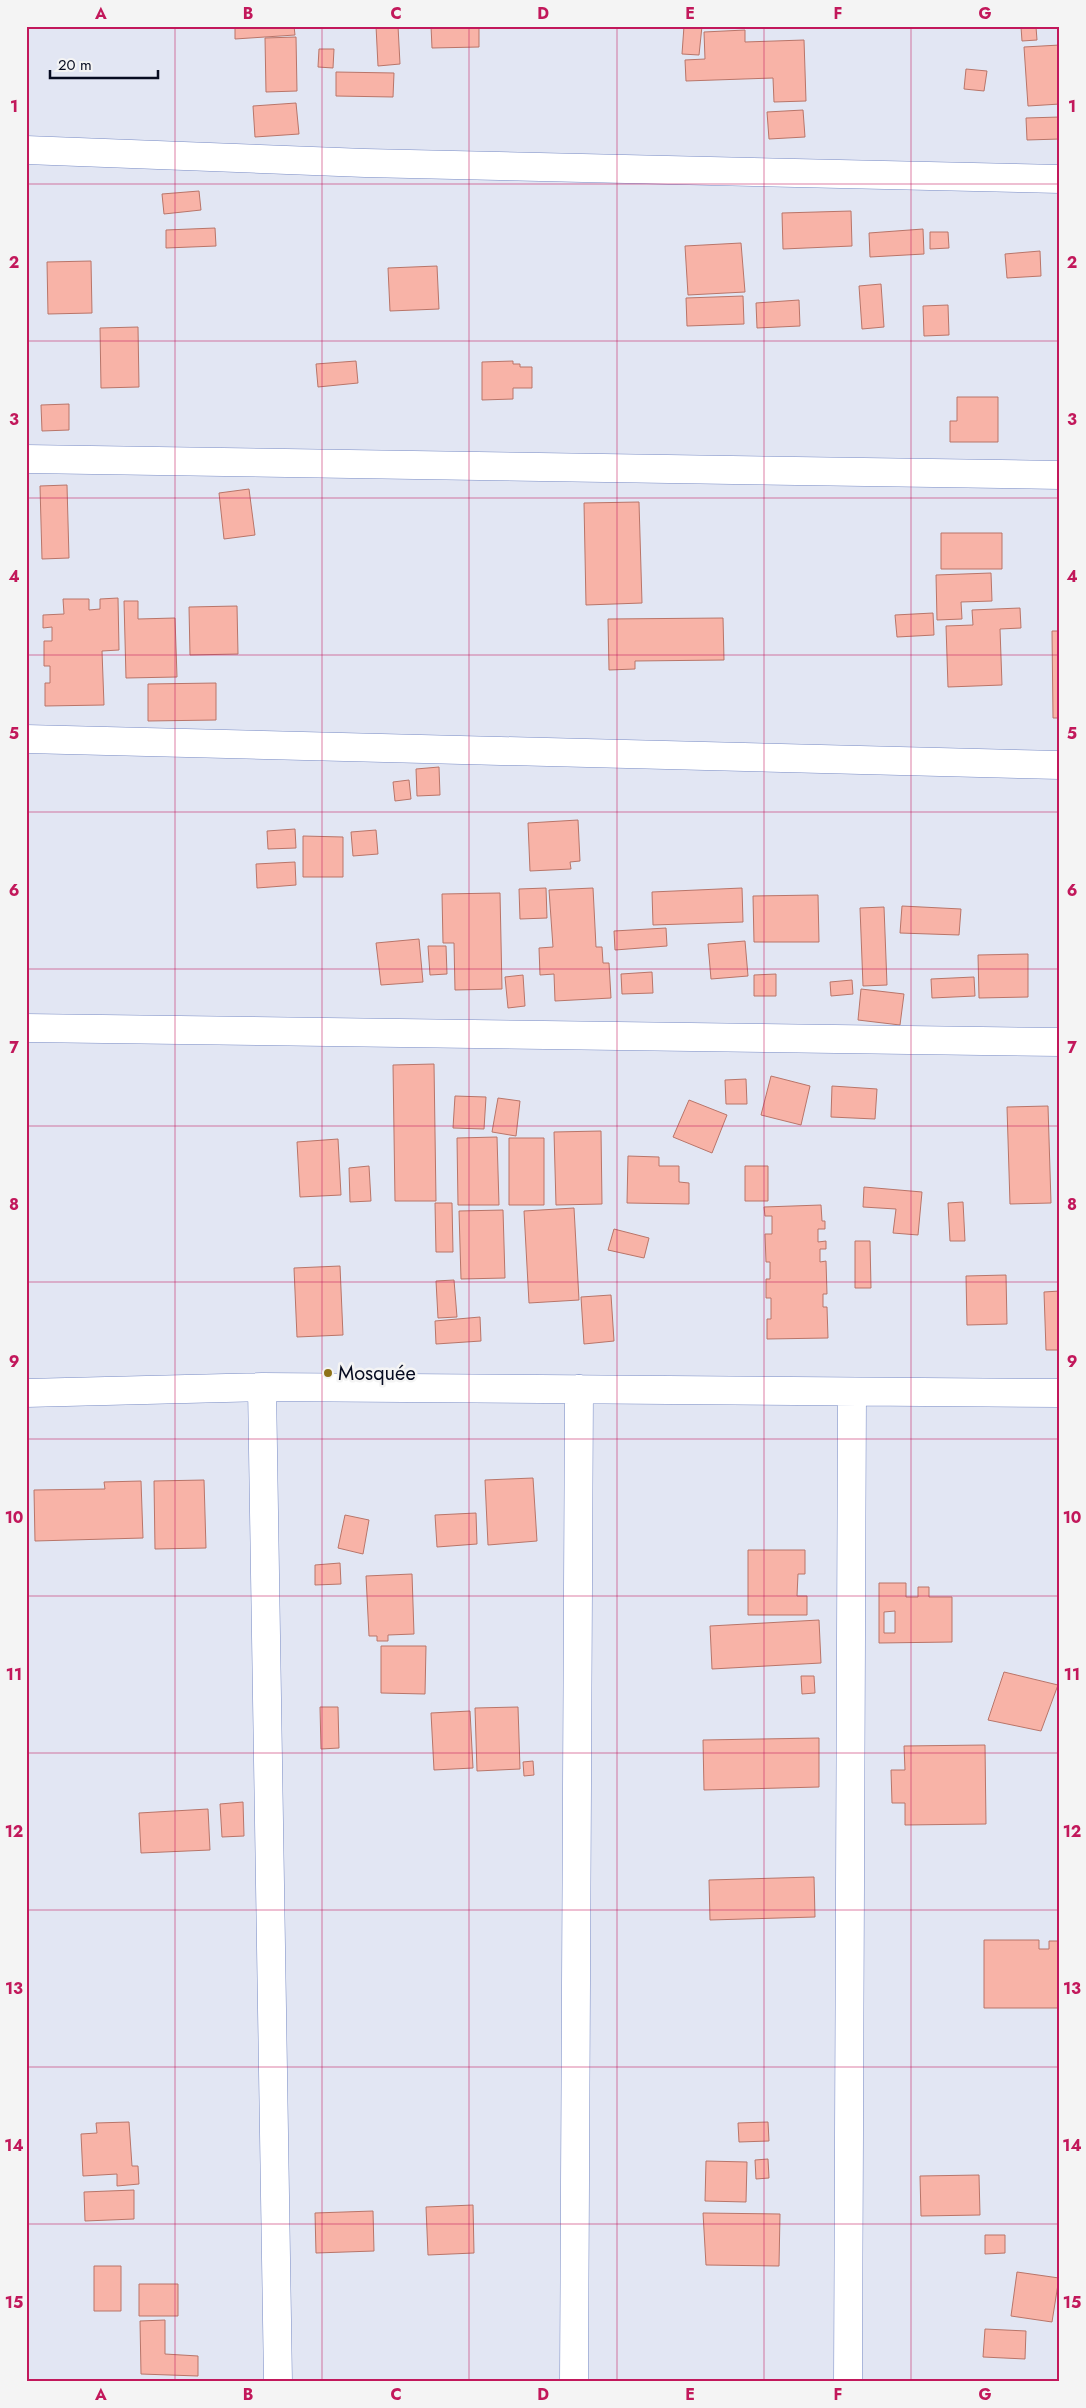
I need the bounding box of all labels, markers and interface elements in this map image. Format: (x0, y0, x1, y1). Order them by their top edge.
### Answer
text: A (94, 2, 107, 25)
text: B (243, 2, 253, 25)
text: C (390, 2, 402, 25)
text: D (537, 2, 549, 25)
text: E (685, 2, 695, 25)
text: F (834, 2, 842, 25)
text: G (978, 2, 992, 25)
scale bar (50, 48, 158, 80)
text: 20 m (58, 54, 92, 76)
text: 1 (10, 95, 18, 118)
text: 1 (1068, 95, 1076, 118)
text: 2 (9, 251, 19, 274)
text: 2 (1067, 251, 1077, 274)
text: 3 (9, 408, 19, 431)
text: 3 (1067, 408, 1077, 431)
text: 4 (8, 565, 20, 588)
text: 4 (1066, 565, 1078, 588)
text: 5 (9, 722, 19, 745)
text: 5 (1067, 722, 1077, 745)
text: 6 (9, 879, 19, 902)
text: 6 (1067, 879, 1077, 902)
text: 7 (9, 1036, 19, 1059)
text: 7 (1067, 1036, 1077, 1059)
text: 8 (9, 1193, 19, 1216)
text: 8 (1067, 1193, 1077, 1216)
text: 9 (9, 1350, 19, 1373)
text: 9 (1067, 1350, 1077, 1373)
place label: Mosquée (338, 1359, 416, 1388)
marker: Mosquée (322, 1367, 334, 1379)
text: 10 (5, 1506, 23, 1529)
text: 10 (1063, 1506, 1081, 1529)
text: 11 (6, 1663, 22, 1686)
text: 11 (1064, 1663, 1080, 1686)
text: 12 (5, 1820, 23, 1843)
text: 12 (1063, 1820, 1081, 1843)
text: 13 (5, 1977, 23, 2000)
text: 13 (1063, 1977, 1081, 2000)
text: 14 (4, 2134, 24, 2157)
text: 14 (1062, 2134, 1082, 2157)
text: 15 (5, 2291, 23, 2314)
text: 15 (1063, 2291, 1081, 2314)
text: A (94, 2383, 107, 2406)
text: B (243, 2383, 253, 2406)
text: C (390, 2383, 402, 2406)
text: D (537, 2383, 549, 2406)
text: E (685, 2383, 695, 2406)
text: F (834, 2383, 842, 2406)
text: G (978, 2383, 992, 2406)

